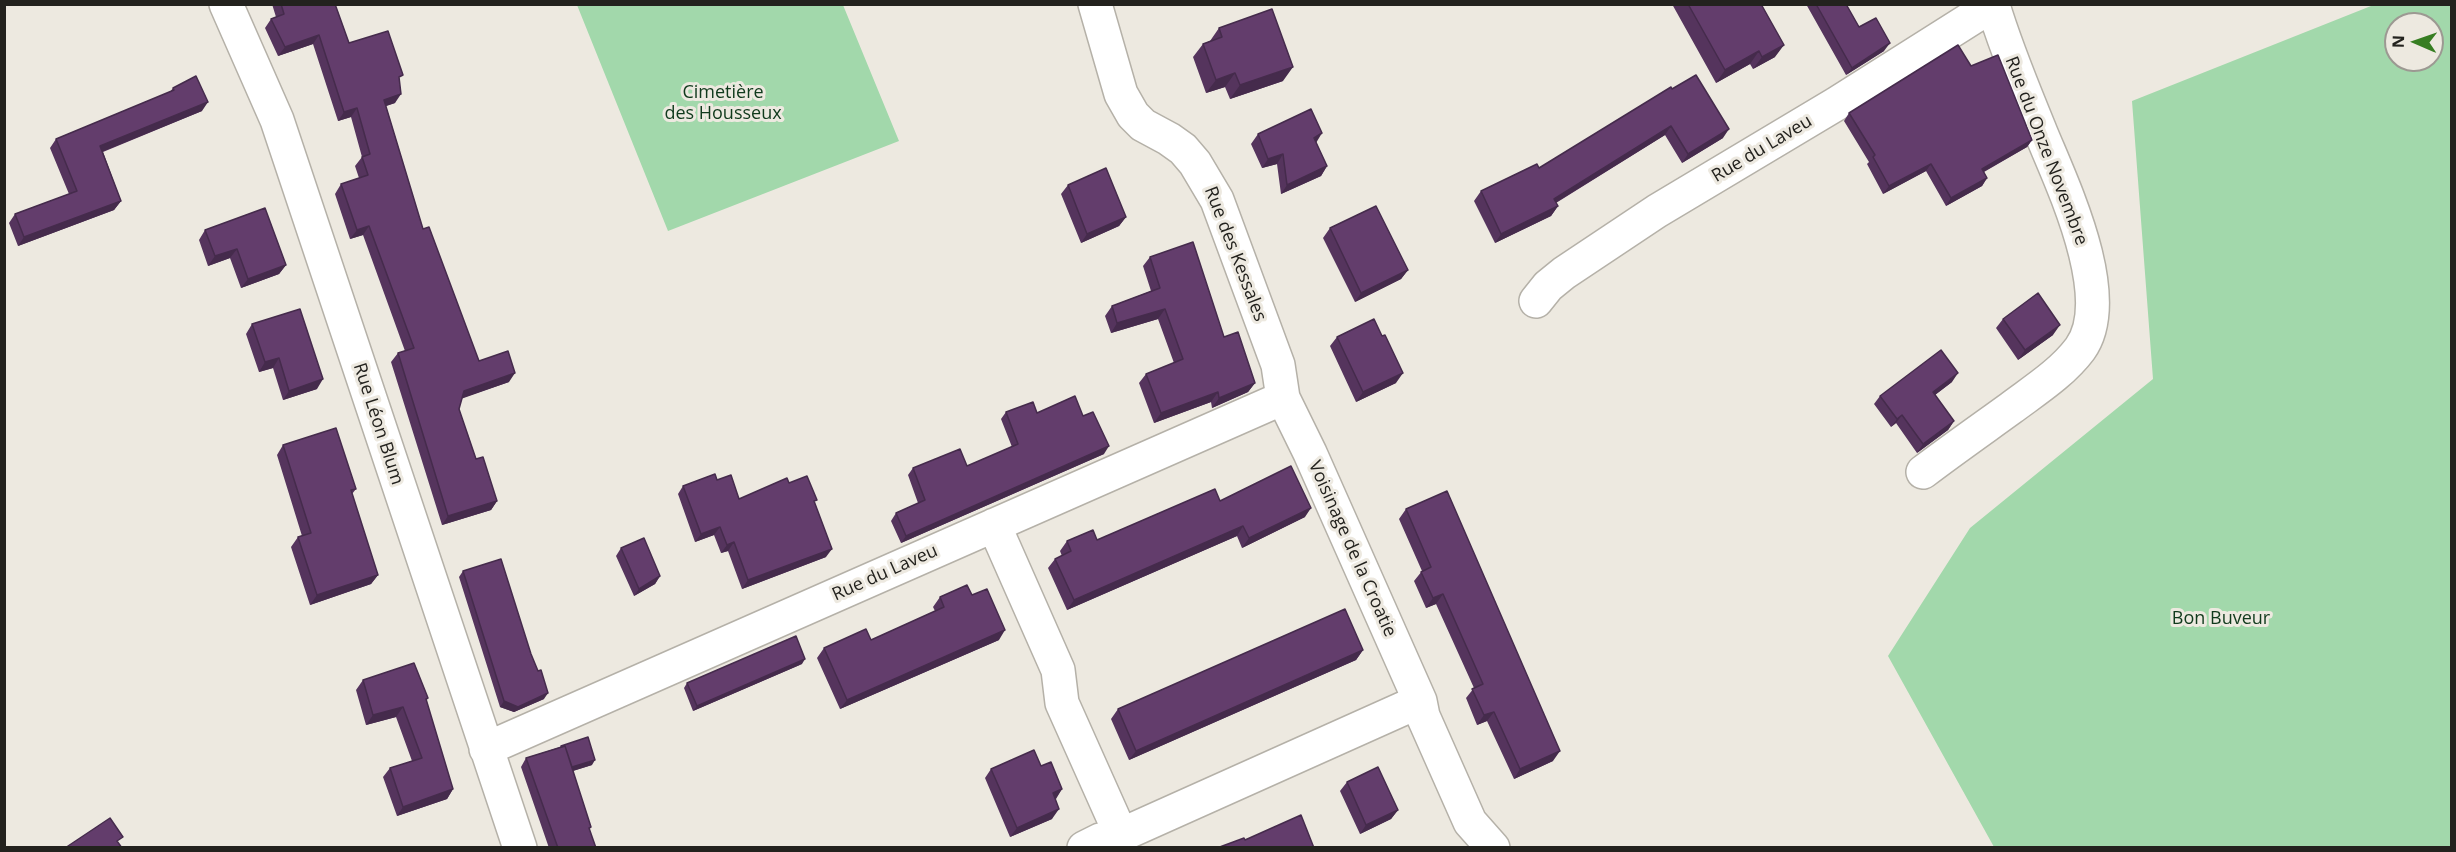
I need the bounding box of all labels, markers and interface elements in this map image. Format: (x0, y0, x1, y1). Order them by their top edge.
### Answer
north arrow (2384, 12, 2444, 72)
text: N (2387, 35, 2409, 48)
street label: Rue du Onze Novembre (2000, 54, 2092, 248)
park label: Cimetière des Housseux (664, 82, 782, 124)
street label: Rue du Laveu (1708, 111, 1816, 187)
street label: Rue des Kessales (1199, 183, 1271, 325)
street label: Rue Léon Blum (348, 360, 408, 488)
street label: Voisinage de la Croatie (1303, 458, 1401, 640)
street label: Rue du Laveu (829, 540, 941, 606)
park label: Bon Buveur (2172, 608, 2270, 630)

